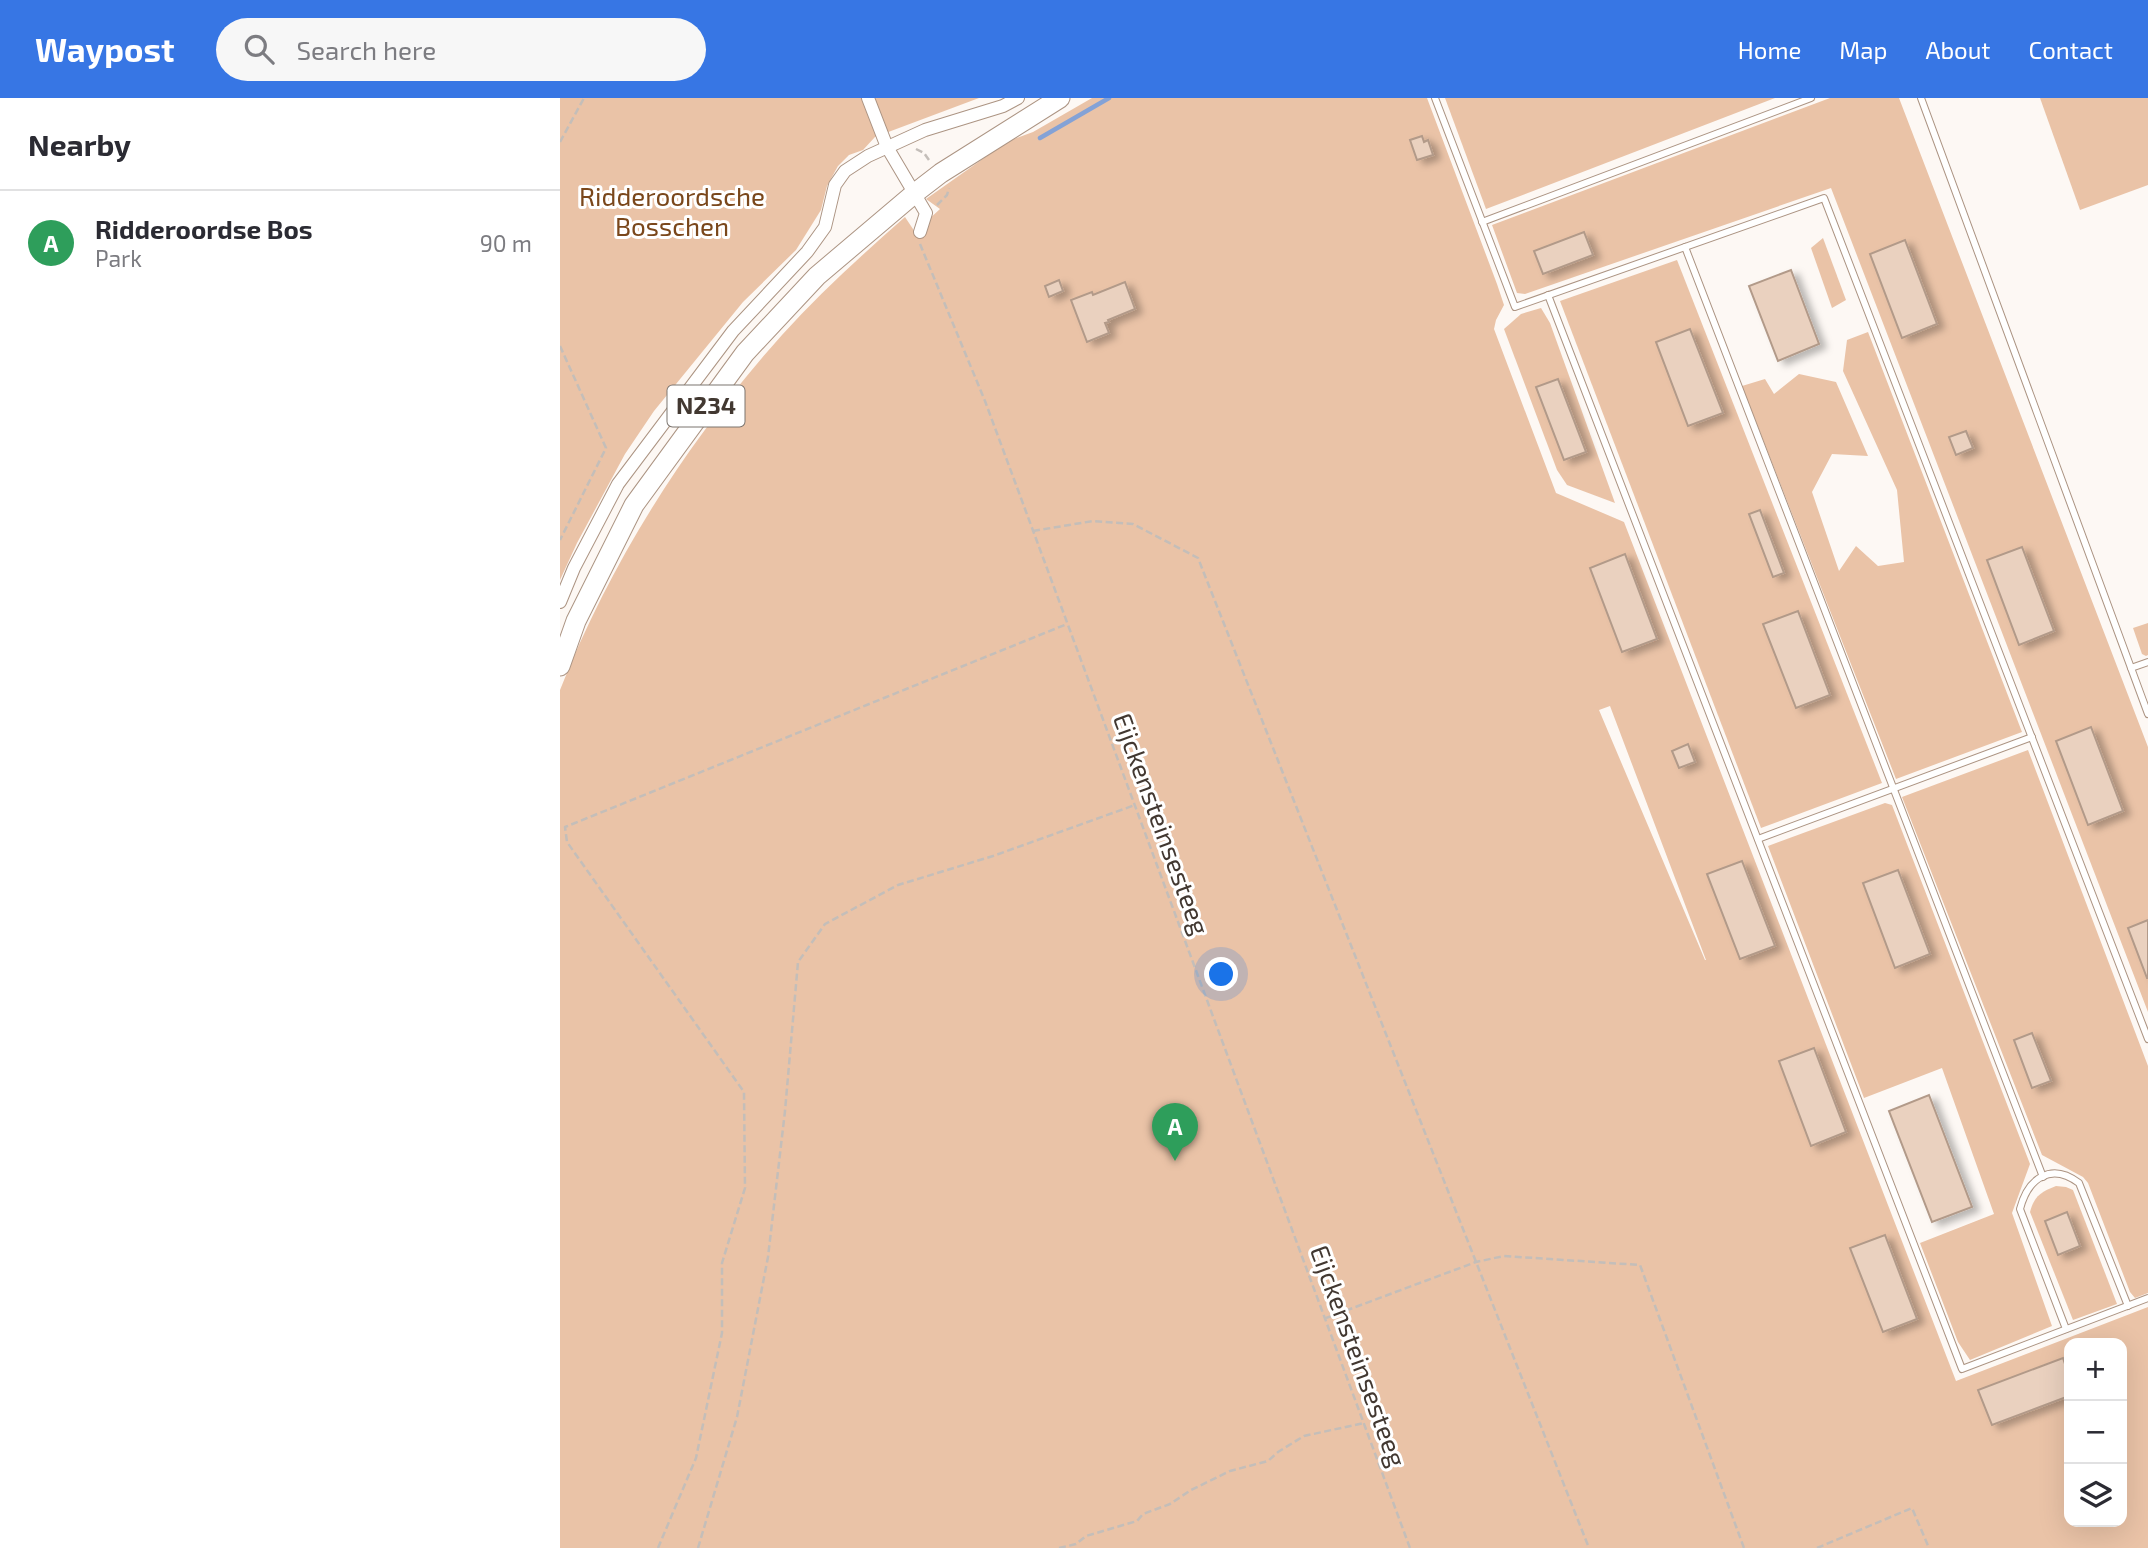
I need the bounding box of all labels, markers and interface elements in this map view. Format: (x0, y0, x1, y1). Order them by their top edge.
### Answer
search box (216, 18, 706, 81)
text: Waypost (35, 29, 174, 69)
icon: search (240, 30, 278, 68)
text: Search here (296, 34, 436, 65)
text: Home (1738, 35, 1801, 64)
text: Map (1839, 35, 1887, 64)
text: About (1925, 35, 1991, 64)
text: Contact (2029, 35, 2113, 64)
text: Nearby (28, 126, 131, 162)
park label: Ridderoordsche Bosschen (579, 180, 765, 241)
text: Ridderoordse Bos (95, 213, 313, 244)
text: A (43, 229, 59, 257)
text: 90 m (480, 229, 532, 257)
text: Park (95, 244, 142, 272)
road number: N234 (668, 386, 744, 426)
street label: Eijckensteinsesteeg (1108, 708, 1217, 938)
your location (1204, 957, 1238, 991)
pin: A (1152, 1103, 1198, 1161)
street label: Eijckensteinsesteeg (1305, 1240, 1414, 1470)
map controls (2064, 1338, 2127, 1527)
button: + (2064, 1338, 2127, 1401)
button: − (2064, 1401, 2127, 1464)
button: layers (2064, 1464, 2127, 1527)

